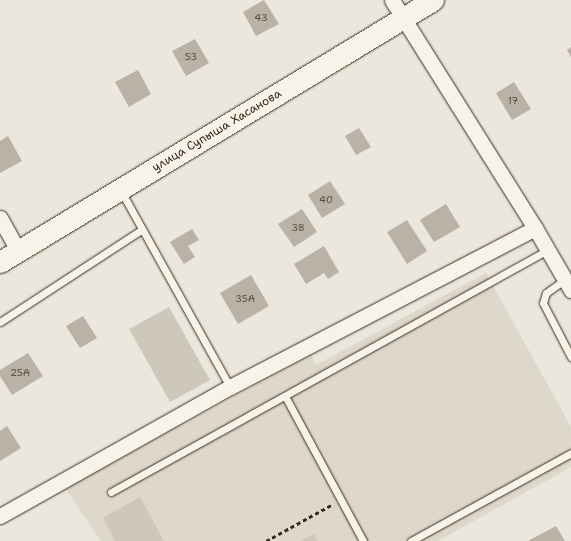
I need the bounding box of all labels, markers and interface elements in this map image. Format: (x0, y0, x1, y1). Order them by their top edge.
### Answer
house number: 43 (254, 12, 268, 24)
house number: 53 (185, 51, 197, 63)
street label: улица Супыша Хасанова (150, 87, 284, 175)
house number: 17 (508, 95, 518, 107)
house number: 40 (319, 194, 333, 206)
house number: 38 (291, 222, 305, 234)
house number: 35А (235, 293, 255, 305)
house number: 25А (10, 367, 30, 379)

